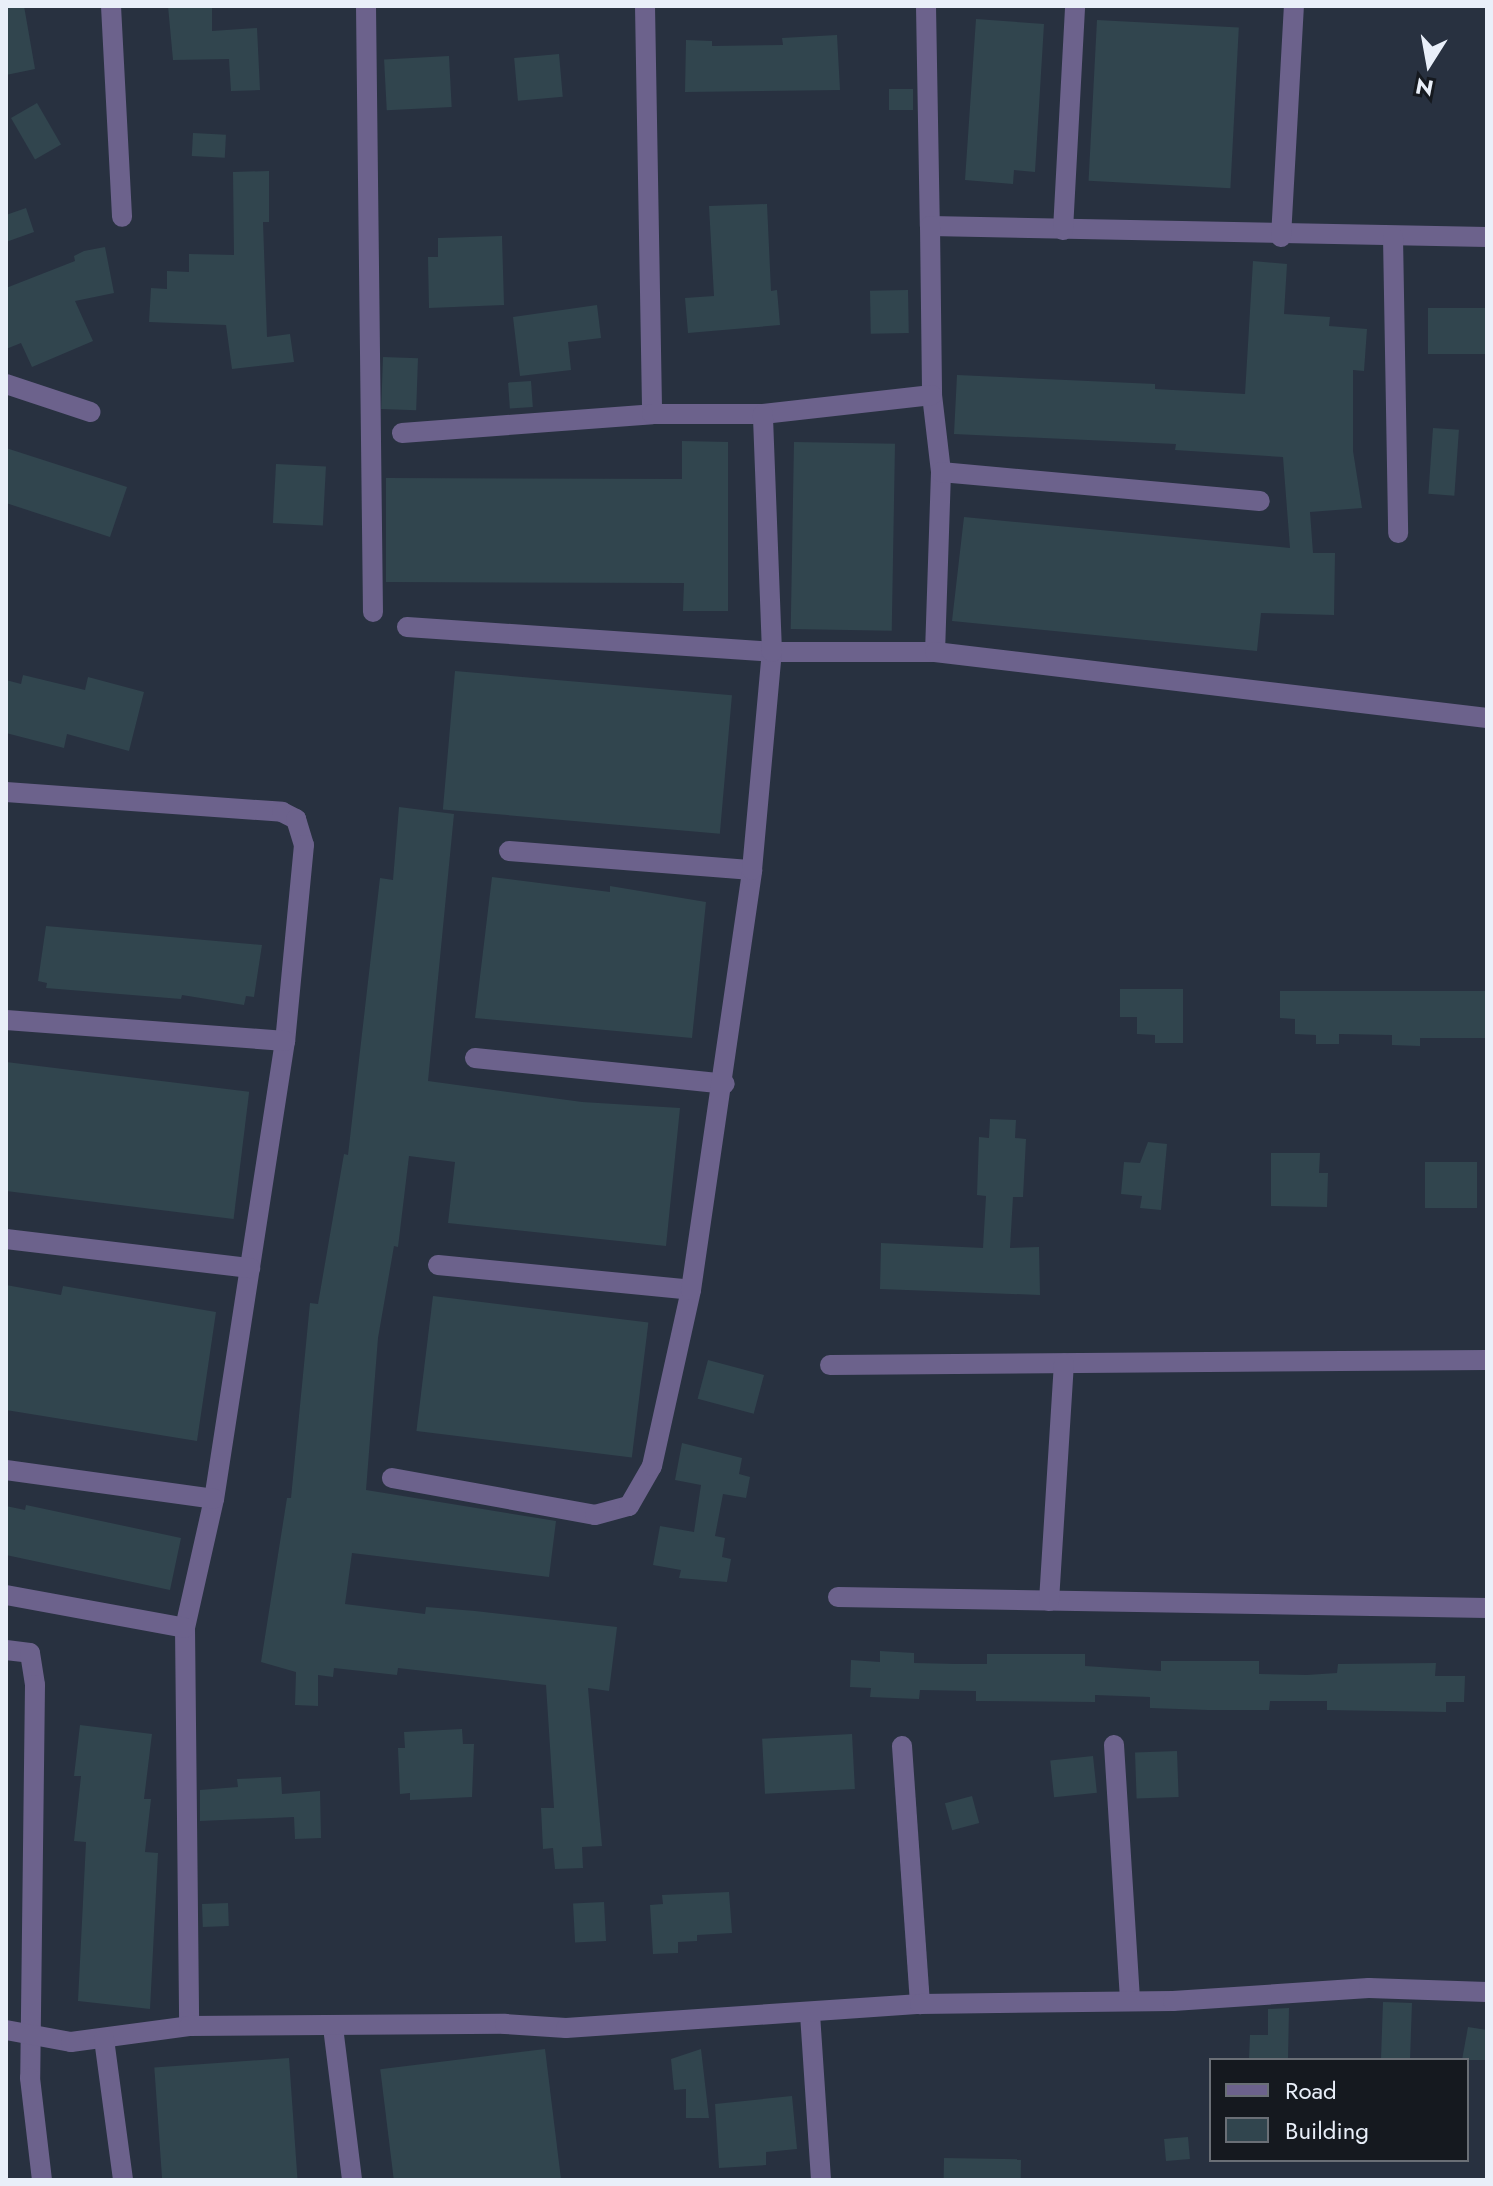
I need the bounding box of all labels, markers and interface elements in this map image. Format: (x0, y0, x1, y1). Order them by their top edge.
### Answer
north arrow (1389, 24, 1469, 104)
text: N (1413, 70, 1436, 105)
legend (1209, 2058, 1469, 2162)
text: Road (1285, 2073, 1337, 2108)
text: Building (1285, 2113, 1369, 2148)

